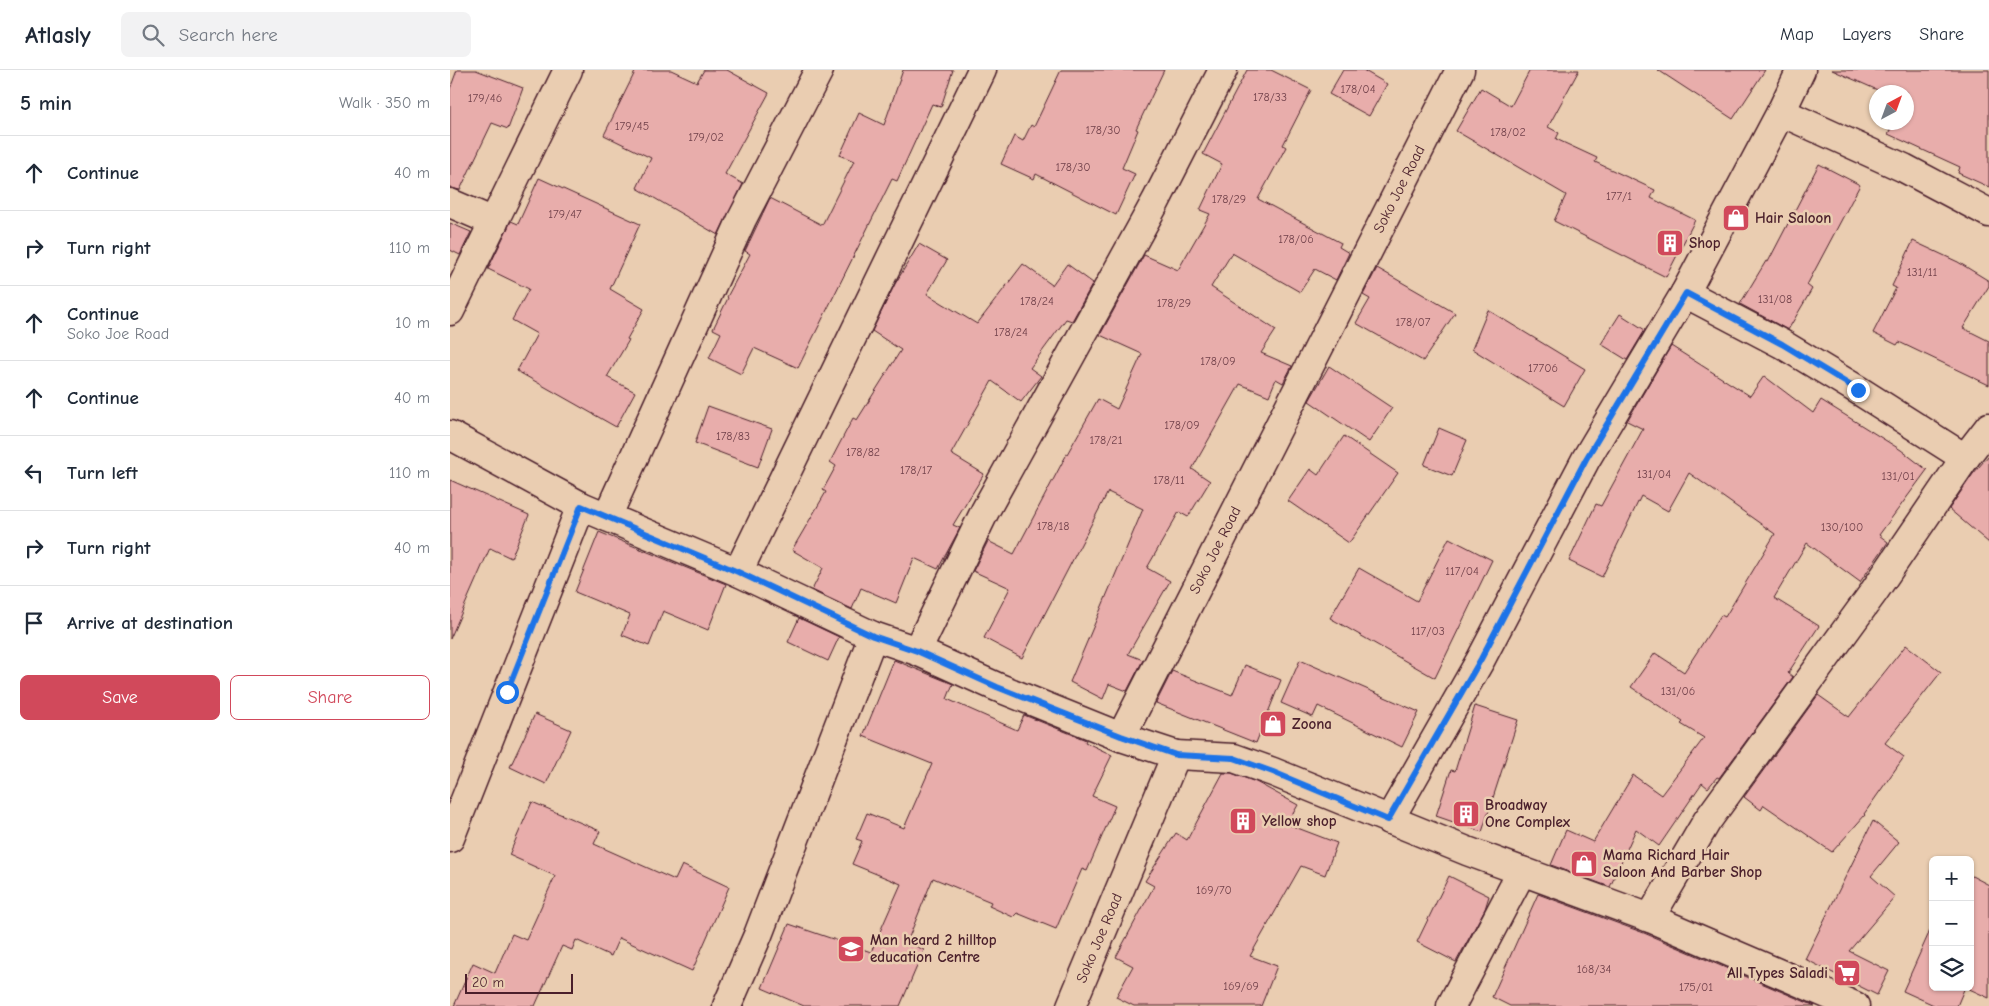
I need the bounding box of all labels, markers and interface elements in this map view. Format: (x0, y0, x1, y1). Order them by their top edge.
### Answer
search box (121, 12, 471, 57)
text: Atlasly (25, 21, 91, 49)
icon: search (139, 21, 167, 49)
text: Search here (179, 24, 278, 46)
text: Map (1780, 24, 1814, 45)
text: Layers (1842, 24, 1891, 45)
text: Share (1919, 24, 1964, 45)
house number: 178/04 (1341, 82, 1376, 96)
north arrow (1869, 85, 1914, 130)
house number: 178/33 (1253, 90, 1287, 104)
text: 5 min (20, 91, 72, 115)
house number: 179/46 (468, 91, 502, 105)
text: Walk · 350 m (339, 94, 430, 112)
house number: 179/45 (615, 119, 649, 133)
house number: 178/30 (1085, 123, 1121, 137)
house number: 178/02 (1490, 125, 1526, 139)
house number: 179/02 (688, 130, 724, 144)
street label: Soko Joe Road (1369, 142, 1429, 236)
icon: ahead (20, 159, 48, 187)
house number: 178/30 (1055, 160, 1091, 174)
text: Continue (67, 162, 139, 184)
text: 40 m (394, 164, 430, 182)
house number: 177/1 (1606, 189, 1632, 203)
house number: 178/29 (1212, 192, 1246, 206)
shop icon: Hair Saloon (1721, 203, 1751, 233)
house number: 179/47 (548, 207, 582, 221)
place label: Hair Saloon (1755, 209, 1831, 227)
building icon: Shop (1655, 228, 1685, 258)
house number: 178/06 (1278, 232, 1314, 246)
icon: right (20, 234, 48, 262)
place label: Shop (1689, 234, 1721, 252)
text: Turn right (67, 237, 151, 259)
text: 110 m (389, 239, 430, 257)
house number: 131/11 (1907, 265, 1937, 279)
house number: 131/08 (1758, 292, 1792, 306)
house number: 178/24 (1020, 294, 1054, 308)
house number: 178/29 (1157, 296, 1191, 310)
text: Continue (67, 303, 139, 325)
icon: ahead (20, 309, 48, 337)
text: 10 m (395, 314, 430, 332)
house number: 178/07 (1396, 315, 1431, 329)
text: Soko Joe Road (67, 325, 169, 343)
house number: 178/24 (994, 325, 1028, 339)
house number: 178/09 (1200, 354, 1236, 368)
house number: 17706 (1528, 361, 1558, 375)
route end (1847, 379, 1870, 402)
icon: ahead (20, 384, 48, 412)
text: Continue (67, 387, 139, 409)
text: 40 m (394, 389, 430, 407)
house number: 178/09 (1164, 418, 1200, 432)
house number: 178/83 (716, 429, 750, 443)
house number: 178/21 (1090, 433, 1123, 447)
house number: 178/82 (846, 445, 880, 459)
icon: left (20, 459, 48, 487)
text: Turn left (67, 462, 138, 484)
house number: 178/17 (900, 463, 932, 477)
text: 110 m (389, 464, 430, 482)
house number: 131/04 (1637, 467, 1671, 481)
house number: 131/01 (1882, 469, 1915, 483)
house number: 178/11 (1153, 473, 1185, 487)
street label: Soko Joe Road (1185, 503, 1245, 597)
house number: 178/18 (1037, 519, 1069, 533)
house number: 130/100 (1821, 520, 1863, 534)
icon: right (20, 534, 48, 562)
text: Turn right (67, 537, 151, 559)
text: 40 m (394, 539, 430, 557)
house number: 117/04 (1445, 564, 1479, 578)
icon: arrive (20, 609, 48, 637)
text: Arrive at destination (67, 612, 233, 634)
house number: 117/03 (1411, 624, 1445, 638)
button: Save (20, 675, 220, 720)
button: Share (230, 675, 430, 720)
route start (496, 681, 519, 704)
house number: 131/06 (1661, 684, 1695, 698)
shop icon: Zoona (1258, 709, 1288, 739)
place label: Zoona (1292, 715, 1332, 733)
place label: Broadway One Complex (1485, 796, 1571, 831)
building icon: Broadway One Complex (1451, 799, 1481, 829)
building icon: Yellow shop (1228, 806, 1258, 836)
place label: Yellow shop (1262, 812, 1337, 830)
place label: Mama Richard Hair Saloon And Barber Shop (1603, 846, 1762, 881)
shop icon: Mama Richard Hair Saloon And Barber Shop (1569, 849, 1599, 879)
map controls (1929, 856, 1974, 991)
button: + (1929, 856, 1974, 901)
house number: 169/70 (1196, 883, 1232, 897)
street label: Soko Joe Road (1072, 890, 1126, 986)
button: − (1929, 901, 1974, 946)
place label: Man heard 2 hilltop education Centre (870, 931, 997, 966)
school or university icon: Man heard 2 hilltop education Centre (836, 934, 866, 964)
button: layers (1929, 946, 1974, 991)
supermarket icon: All Types Saladi (1832, 958, 1862, 988)
house number: 168/34 (1577, 962, 1611, 976)
place label: All Types Saladi (1727, 964, 1828, 982)
scale bar (465, 971, 572, 994)
text: 20 m (472, 974, 504, 991)
house number: 169/69 (1223, 979, 1259, 993)
house number: 175/01 (1679, 980, 1713, 994)

